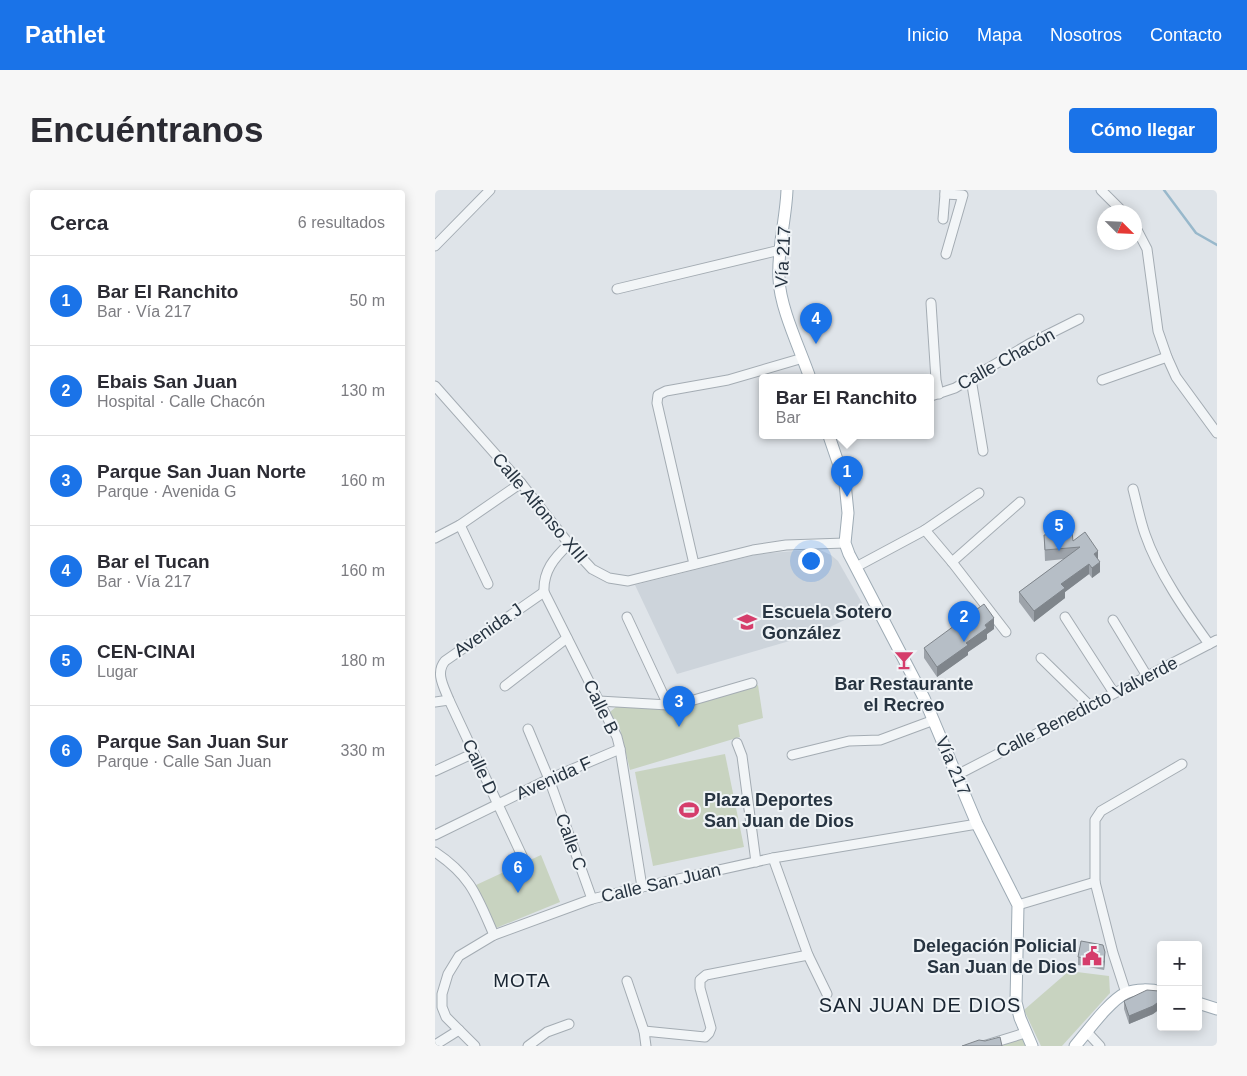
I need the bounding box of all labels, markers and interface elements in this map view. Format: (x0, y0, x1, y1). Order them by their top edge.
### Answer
text: Pathlet (25, 21, 105, 48)
text: Inicio (907, 25, 949, 45)
text: Mapa (977, 25, 1022, 45)
text: Nosotros (1050, 25, 1122, 45)
text: Contacto (1150, 25, 1222, 45)
button: Cómo llegar (1069, 108, 1217, 153)
text: Encuéntranos (30, 110, 263, 149)
north arrow (1097, 205, 1142, 250)
text: Cerca (50, 211, 108, 234)
text: 6 resultados (298, 214, 385, 231)
street label: Vía 217 (771, 225, 795, 289)
text: Bar El Ranchito (97, 281, 238, 302)
text: 1 (62, 292, 70, 309)
text: 50 m (349, 292, 385, 309)
text: Bar · Vía 217 (97, 303, 191, 320)
pin: 4 (800, 303, 832, 344)
street label: Calle Chacón (954, 324, 1058, 394)
text: Ebais San Juan (97, 371, 237, 392)
popup (759, 374, 934, 439)
text: 2 (62, 382, 70, 399)
text: 130 m (341, 382, 385, 399)
text: Bar El Ranchito (776, 387, 917, 408)
text: Hospital · Calle Chacón (97, 393, 265, 410)
text: Bar (776, 409, 801, 426)
street label: Calle Alfonso XIII (488, 449, 592, 567)
pin: 1 (831, 456, 863, 497)
text: Parque San Juan Norte (97, 461, 306, 482)
text: 3 (62, 472, 70, 489)
text: 160 m (341, 472, 385, 489)
text: Parque · Avenida G (97, 483, 236, 500)
pin: 5 (1043, 510, 1075, 551)
your location (798, 548, 824, 574)
text: Bar el Tucan (97, 551, 210, 572)
text: 4 (62, 562, 70, 579)
text: 160 m (341, 562, 385, 579)
text: Bar · Vía 217 (97, 573, 191, 590)
street label: Avenida J (450, 599, 526, 661)
pin: 2 (948, 601, 980, 642)
place label: Escuela Sotero González (762, 602, 892, 643)
school or university icon: Escuela Sotero González (736, 611, 758, 633)
text: CEN-CINAI (97, 641, 195, 662)
bar icon: Bar Restaurante el Recreo (893, 649, 915, 671)
text: 5 (62, 652, 70, 669)
text: 180 m (341, 652, 385, 669)
street label: Calle Benedicto Valverde (993, 653, 1181, 761)
text: Lugar (97, 663, 138, 680)
place label: Bar Restaurante el Recreo (834, 674, 974, 715)
street label: Calle B (579, 677, 623, 737)
pin: 3 (663, 686, 695, 727)
text: Parque San Juan Sur (97, 731, 288, 752)
street label: Vía 217 (932, 734, 974, 798)
street label: Calle D (458, 736, 502, 798)
text: 6 (62, 742, 70, 759)
text: 330 m (341, 742, 385, 759)
street label: Avenida F (513, 752, 595, 804)
text: Parque · Calle San Juan (97, 753, 271, 770)
place label: Plaza Deportes San Juan de Dios (704, 790, 854, 831)
sports icon: Plaza Deportes San Juan de Dios (678, 799, 700, 821)
street label: Calle C (552, 811, 590, 873)
pin: 6 (502, 852, 534, 893)
street label: Calle San Juan (599, 860, 723, 906)
place label: Delegación Policial San Juan de Dios (913, 936, 1077, 977)
map controls (1157, 941, 1202, 1031)
button: + (1157, 941, 1202, 986)
public building icon: Delegación Policial San Juan de Dios (1081, 945, 1103, 967)
district label: MOTA (493, 970, 551, 991)
button: − (1157, 986, 1202, 1031)
district label: SAN JUAN DE DIOS (819, 994, 1021, 1016)

